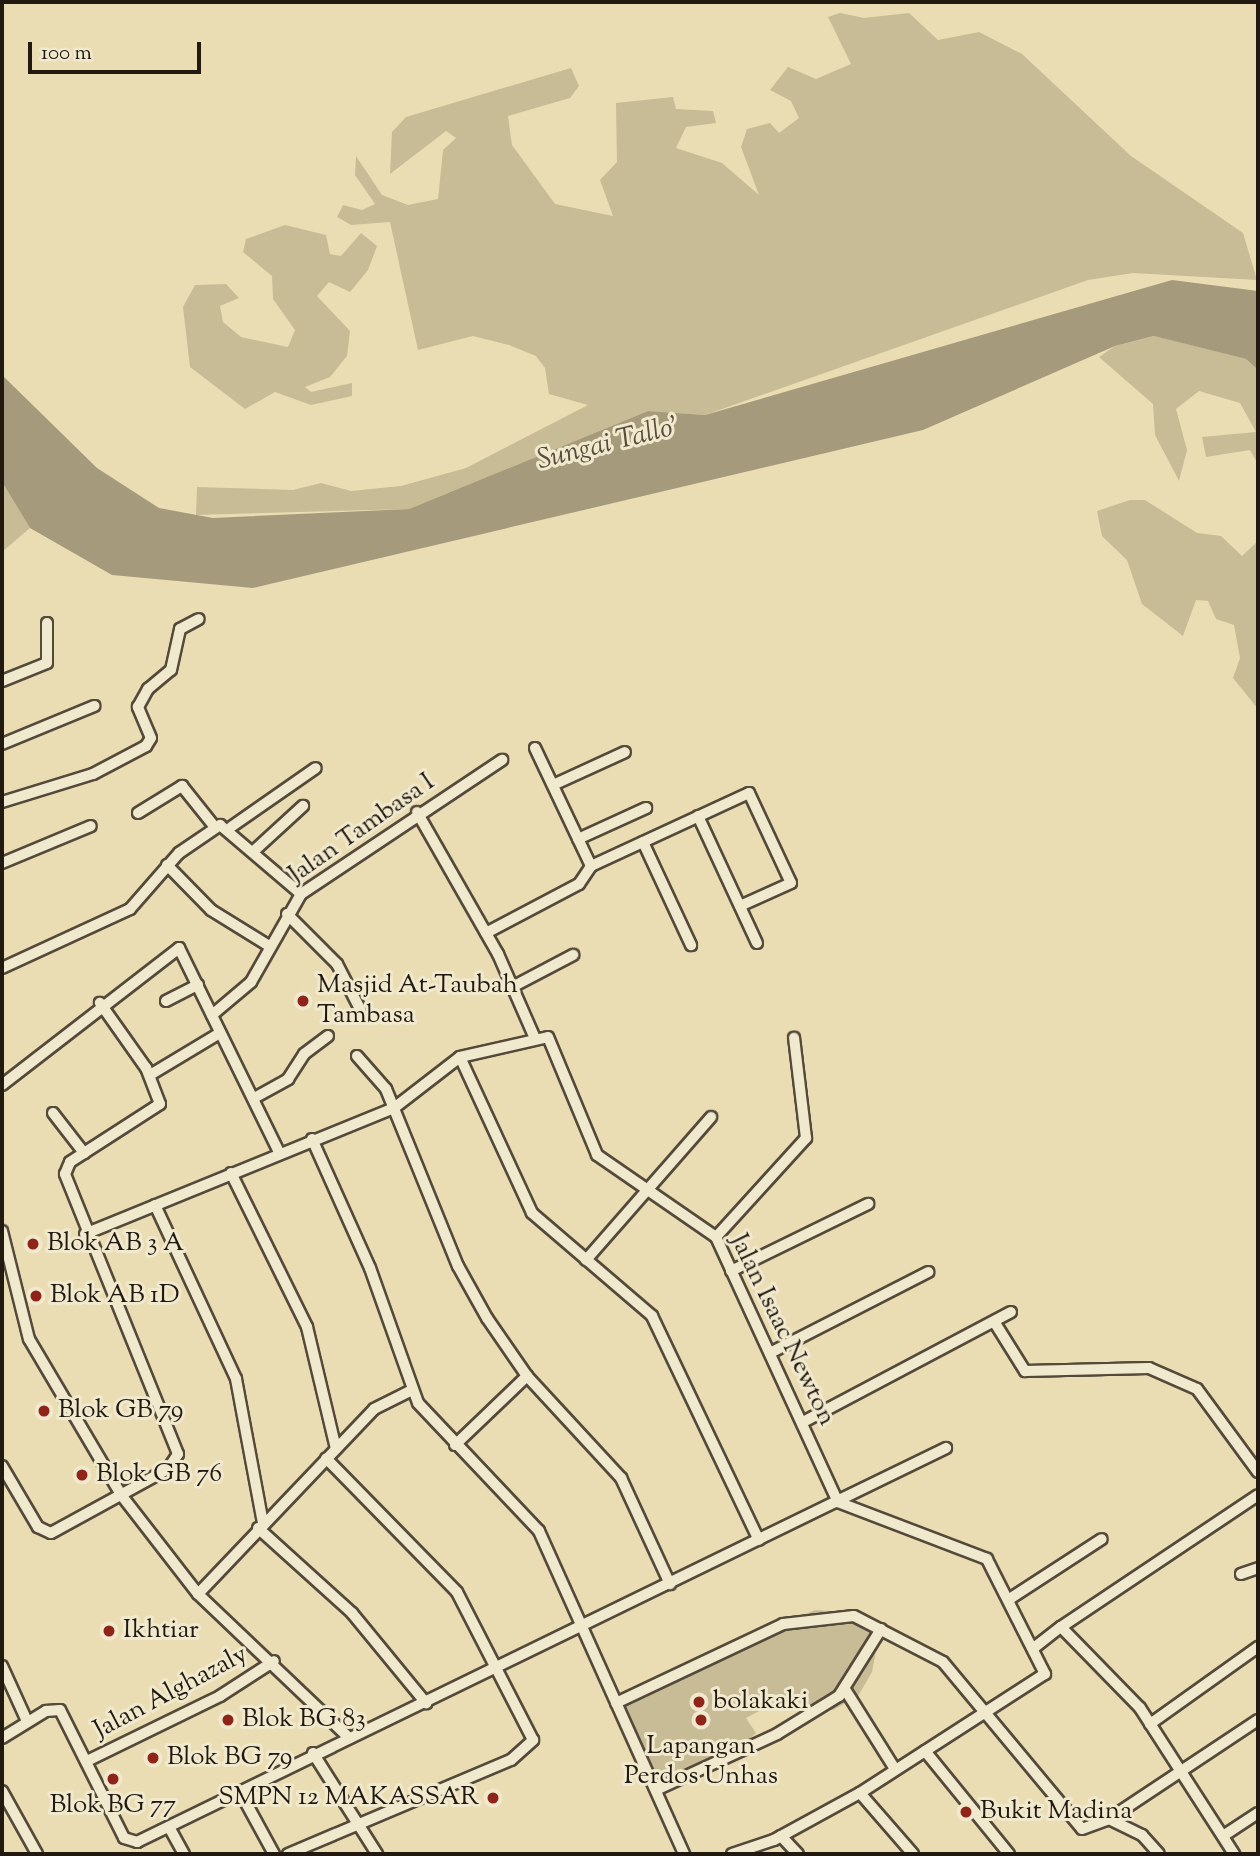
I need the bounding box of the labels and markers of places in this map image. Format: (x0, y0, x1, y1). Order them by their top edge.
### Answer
place label: Masjid At-Taubah Tambasa (317, 970, 518, 1032)
marker: Masjid At-Taubah Tambasa (295, 993, 311, 1009)
place label: Blok AB 3 A (47, 1228, 184, 1260)
marker: Blok AB 3 A (25, 1236, 41, 1252)
place label: Blok AB 1D (50, 1280, 180, 1312)
marker: Blok AB 1D (28, 1288, 44, 1304)
place label: Blok GB 79 (58, 1395, 183, 1427)
marker: Blok GB 79 (36, 1403, 52, 1419)
place label: Blok GB 76 (96, 1459, 222, 1491)
marker: Blok GB 76 (74, 1467, 90, 1483)
place label: Ikhtiar (123, 1615, 199, 1647)
marker: Ikhtiar (101, 1623, 117, 1639)
place label: bolakaki (713, 1686, 808, 1718)
marker: bolakaki (691, 1694, 707, 1710)
place label: Blok BG 83 (242, 1704, 366, 1736)
marker: Blok BG 83 (220, 1712, 236, 1728)
marker: Lapangan Perdos Unhas (693, 1712, 709, 1728)
place label: Lapangan Perdos Unhas (624, 1731, 778, 1792)
place label: Blok BG 79 (167, 1742, 292, 1774)
marker: Blok BG 79 (145, 1750, 161, 1766)
marker: Blok BG 77 (105, 1771, 121, 1787)
place label: SMPN 12 MAKASSAR (218, 1782, 479, 1814)
place label: Blok BG 77 (50, 1790, 176, 1822)
marker: SMPN 12 MAKASSAR (485, 1790, 501, 1806)
place label: Bukit Madina (980, 1796, 1132, 1828)
marker: Bukit Madina (958, 1804, 974, 1820)

